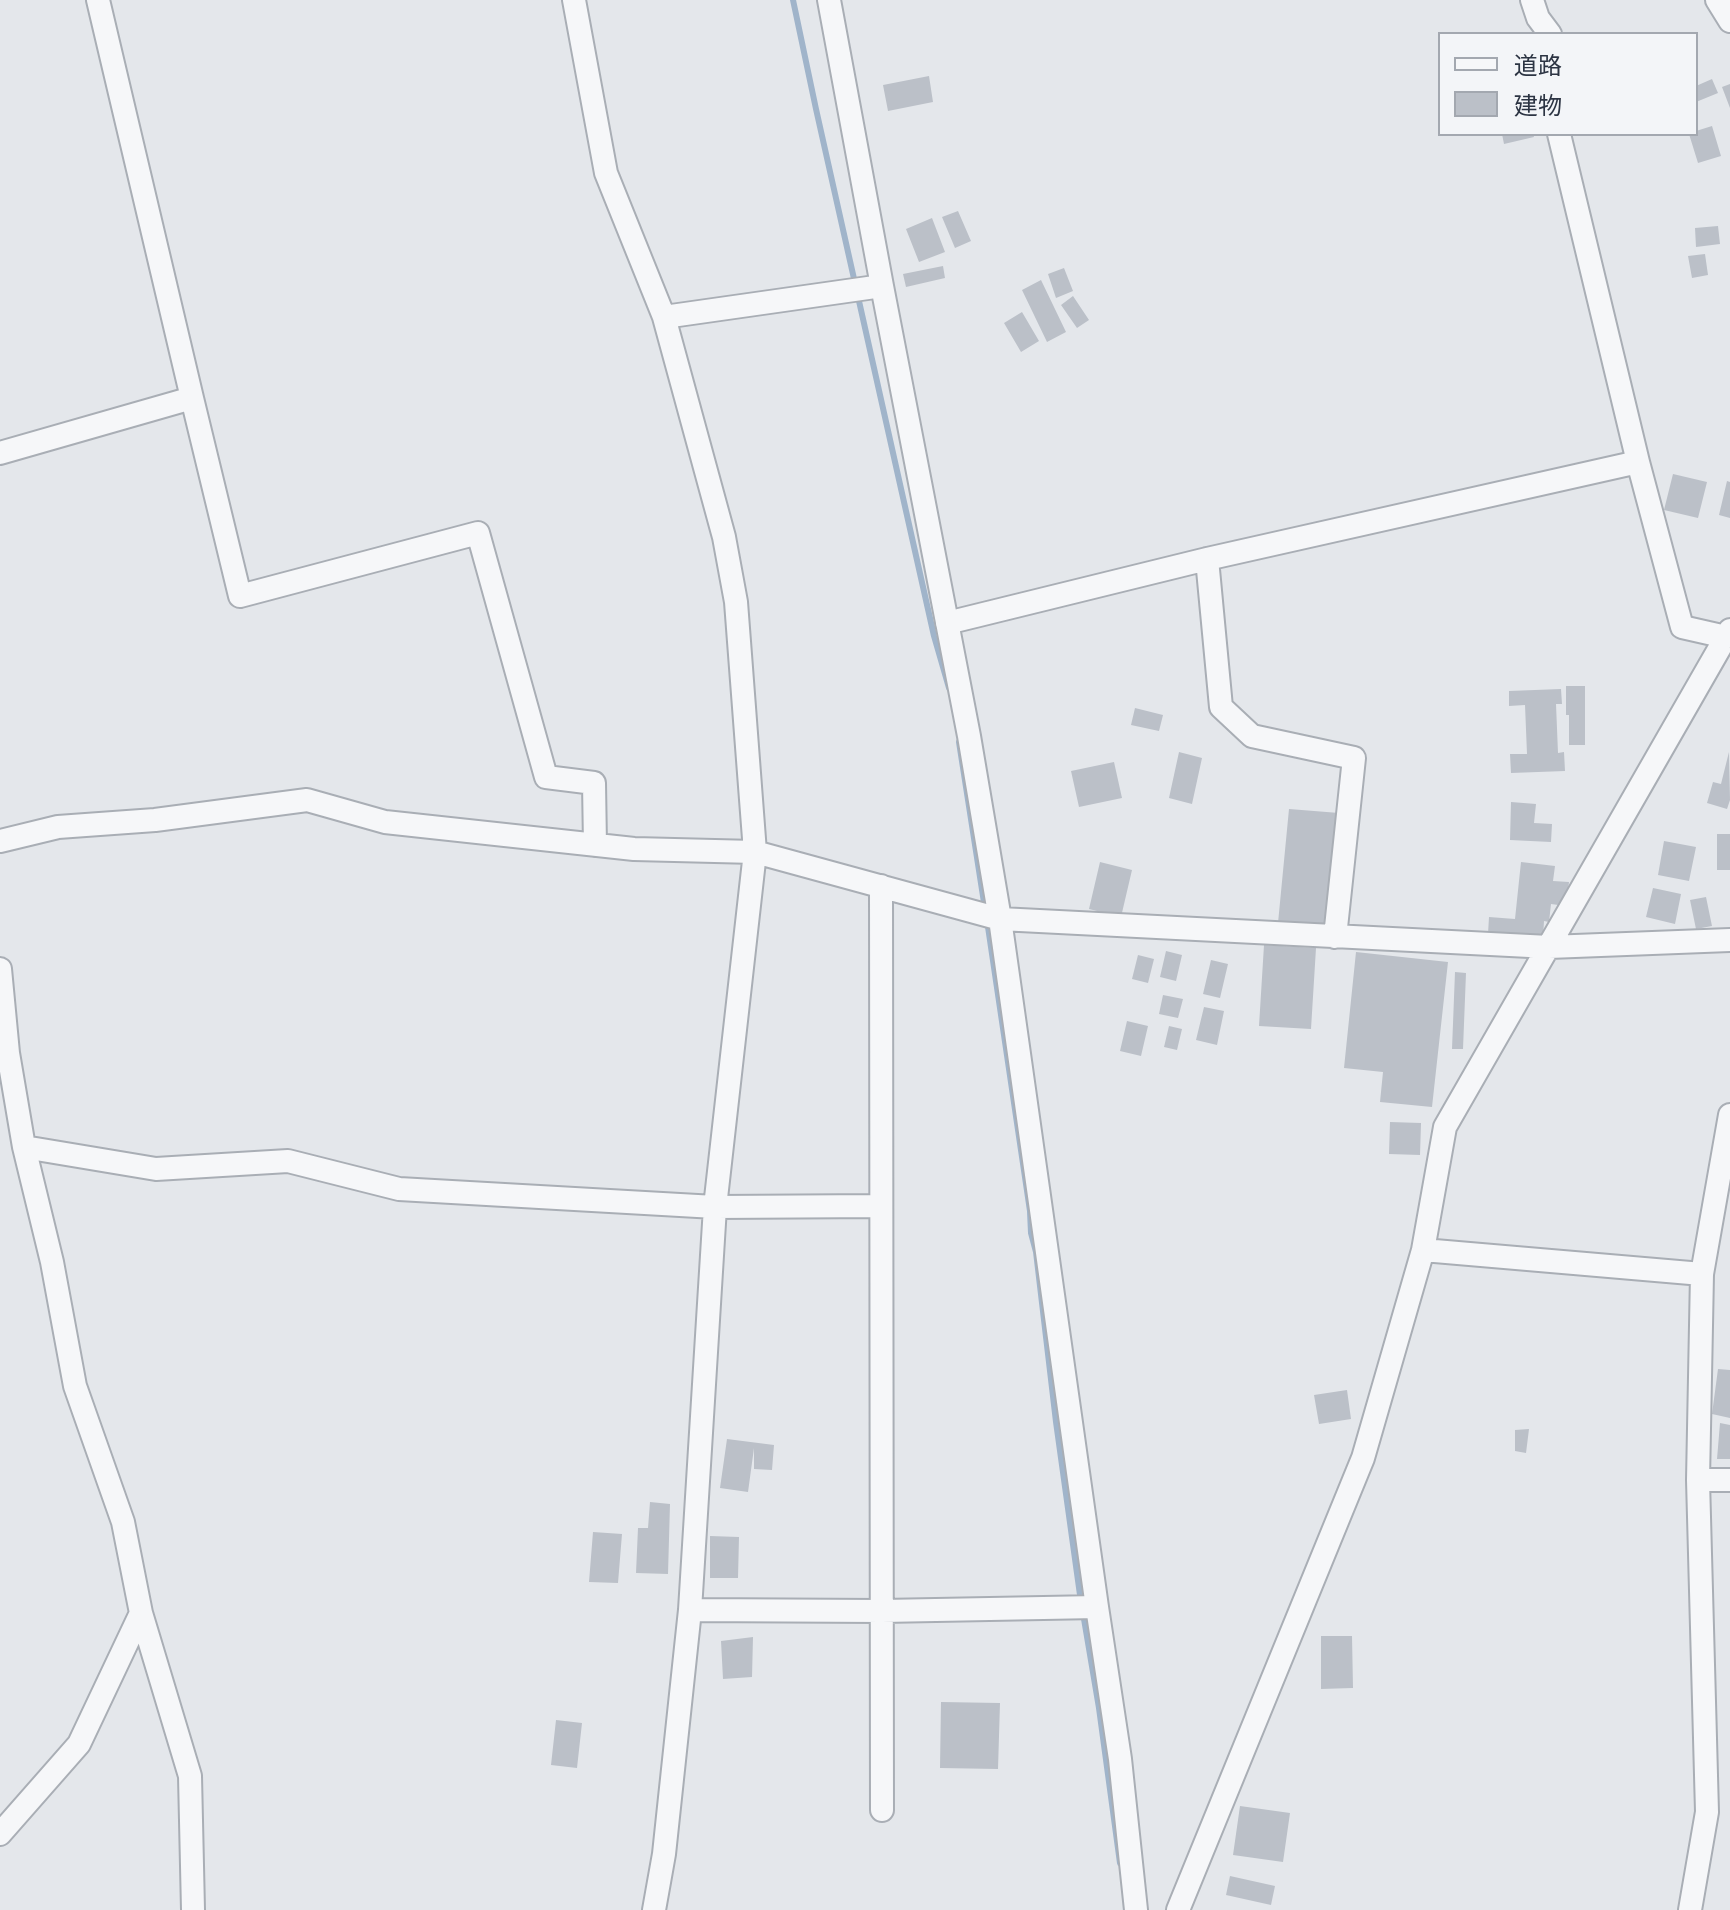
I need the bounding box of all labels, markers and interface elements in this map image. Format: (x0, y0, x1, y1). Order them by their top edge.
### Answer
legend (1438, 32, 1698, 136)
text: 道路 (1514, 48, 1562, 83)
text: 建物 (1514, 88, 1562, 123)

